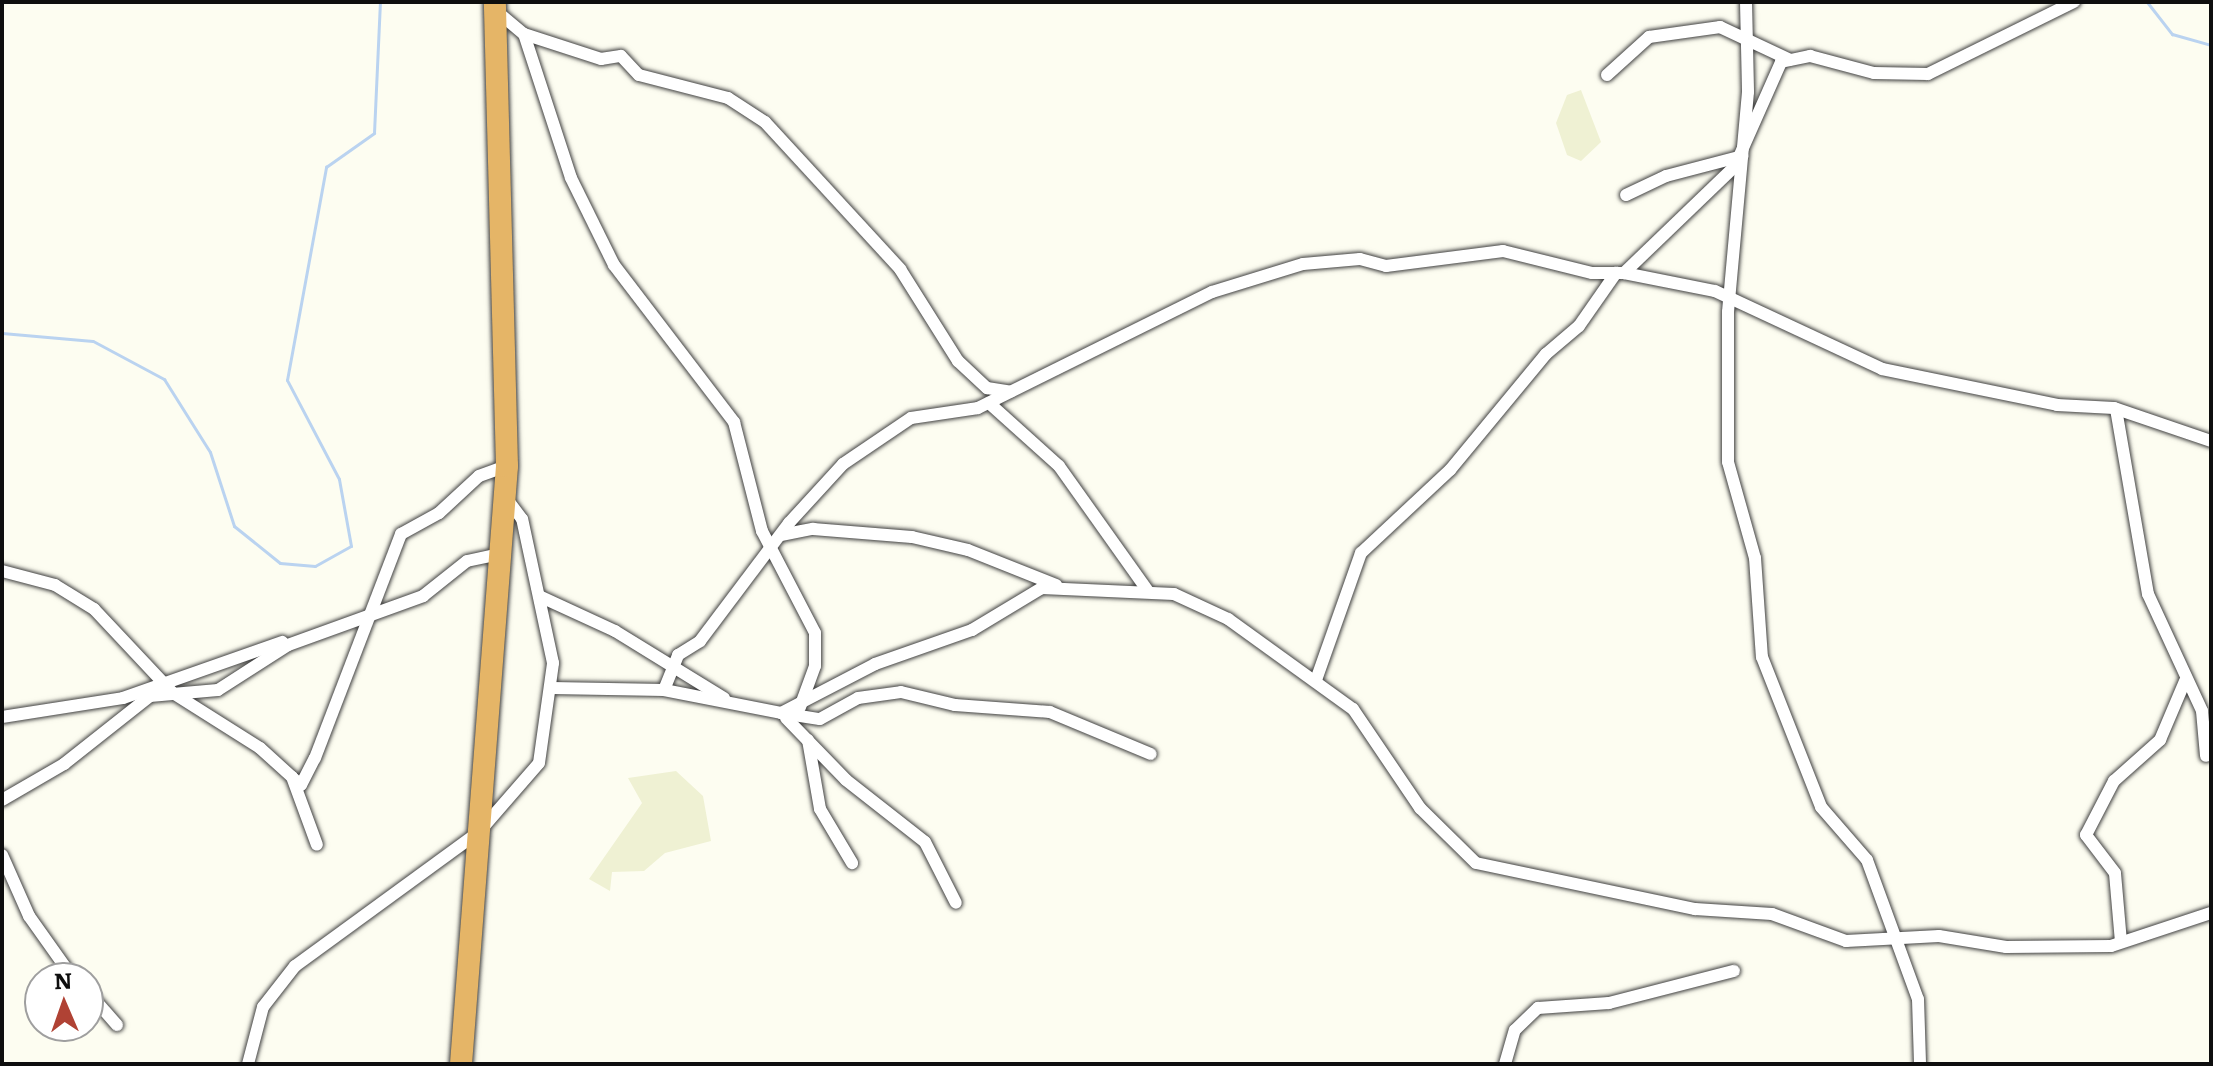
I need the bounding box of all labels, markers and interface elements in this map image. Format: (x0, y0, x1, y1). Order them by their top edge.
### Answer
north arrow (24, 962, 104, 1042)
text: N (53, 963, 73, 996)

